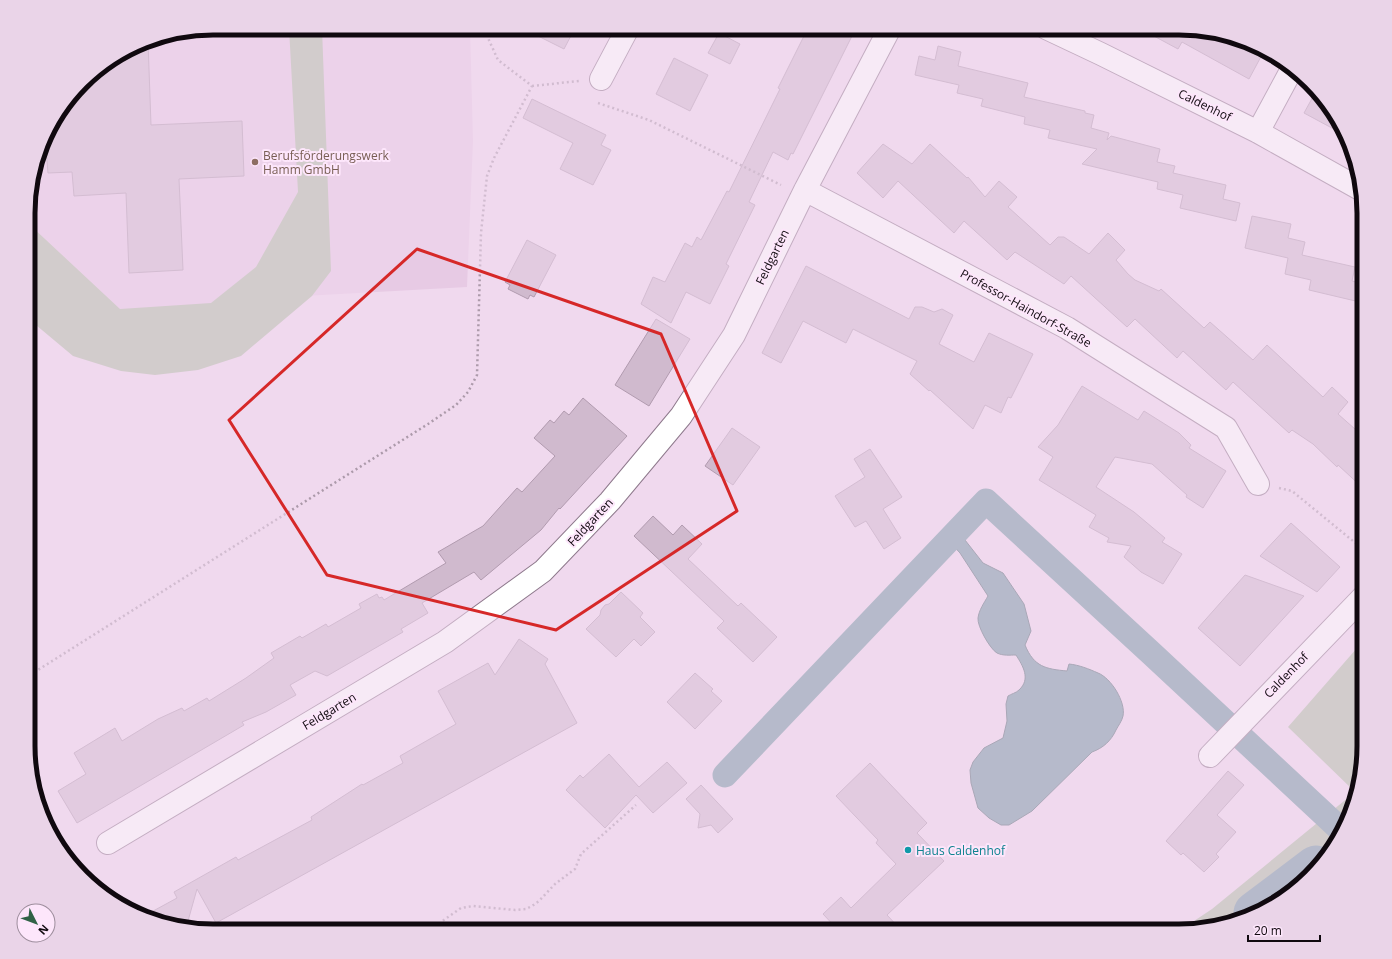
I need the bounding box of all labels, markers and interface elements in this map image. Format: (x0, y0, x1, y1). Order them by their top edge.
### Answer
street label: Caldenhof (1176, 85, 1235, 126)
place label: Berufsförderungswerk Hamm GmbH (263, 147, 390, 178)
marker: Berufsförderungswerk Hamm GmbH (250, 157, 260, 167)
street label: Feldgarten (751, 226, 793, 288)
street label: Professor-Haindorf-Straße (957, 265, 1095, 351)
street label: Feldgarten (563, 494, 617, 550)
street label: Caldenhof (1260, 648, 1313, 702)
street label: Feldgarten (299, 688, 359, 734)
place label: Haus Caldenhof (916, 842, 1006, 859)
marker: Haus Caldenhof (903, 845, 913, 855)
north arrow (16, 903, 56, 943)
scale bar (1248, 917, 1320, 943)
text: N (35, 922, 52, 938)
text: 20 m (1254, 922, 1282, 939)

